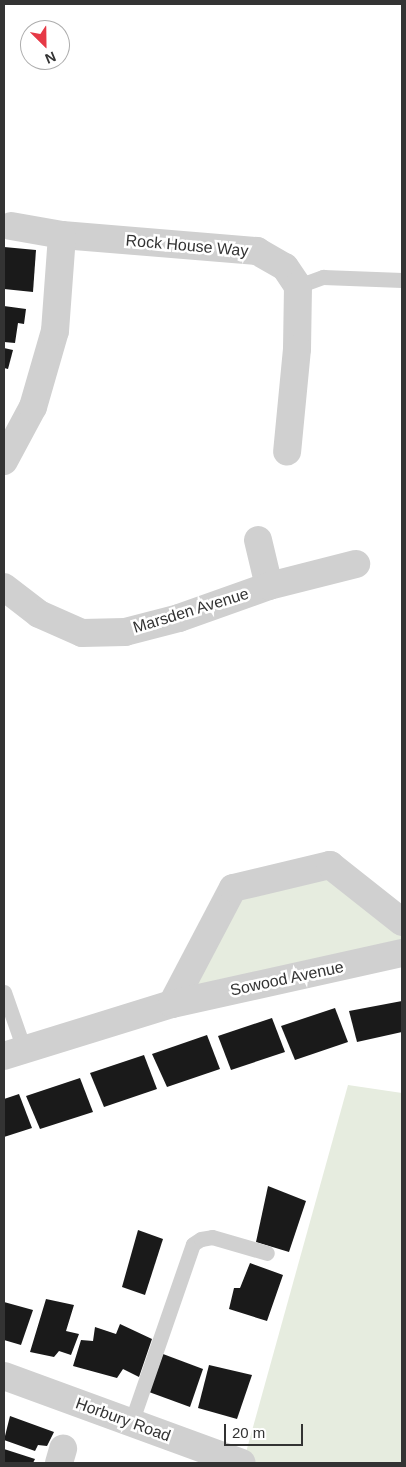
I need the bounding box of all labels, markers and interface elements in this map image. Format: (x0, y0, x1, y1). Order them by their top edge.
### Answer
north arrow (20, 20, 70, 70)
text: N (43, 49, 58, 67)
street label: Rock House Way (125, 231, 249, 261)
street label: Marsden Avenue (130, 584, 252, 638)
street label: Sowood Avenue (228, 958, 346, 1000)
street label: Horbury Road (73, 1394, 173, 1446)
scale bar (226, 1414, 305, 1446)
text: 20 m (232, 1424, 265, 1441)

